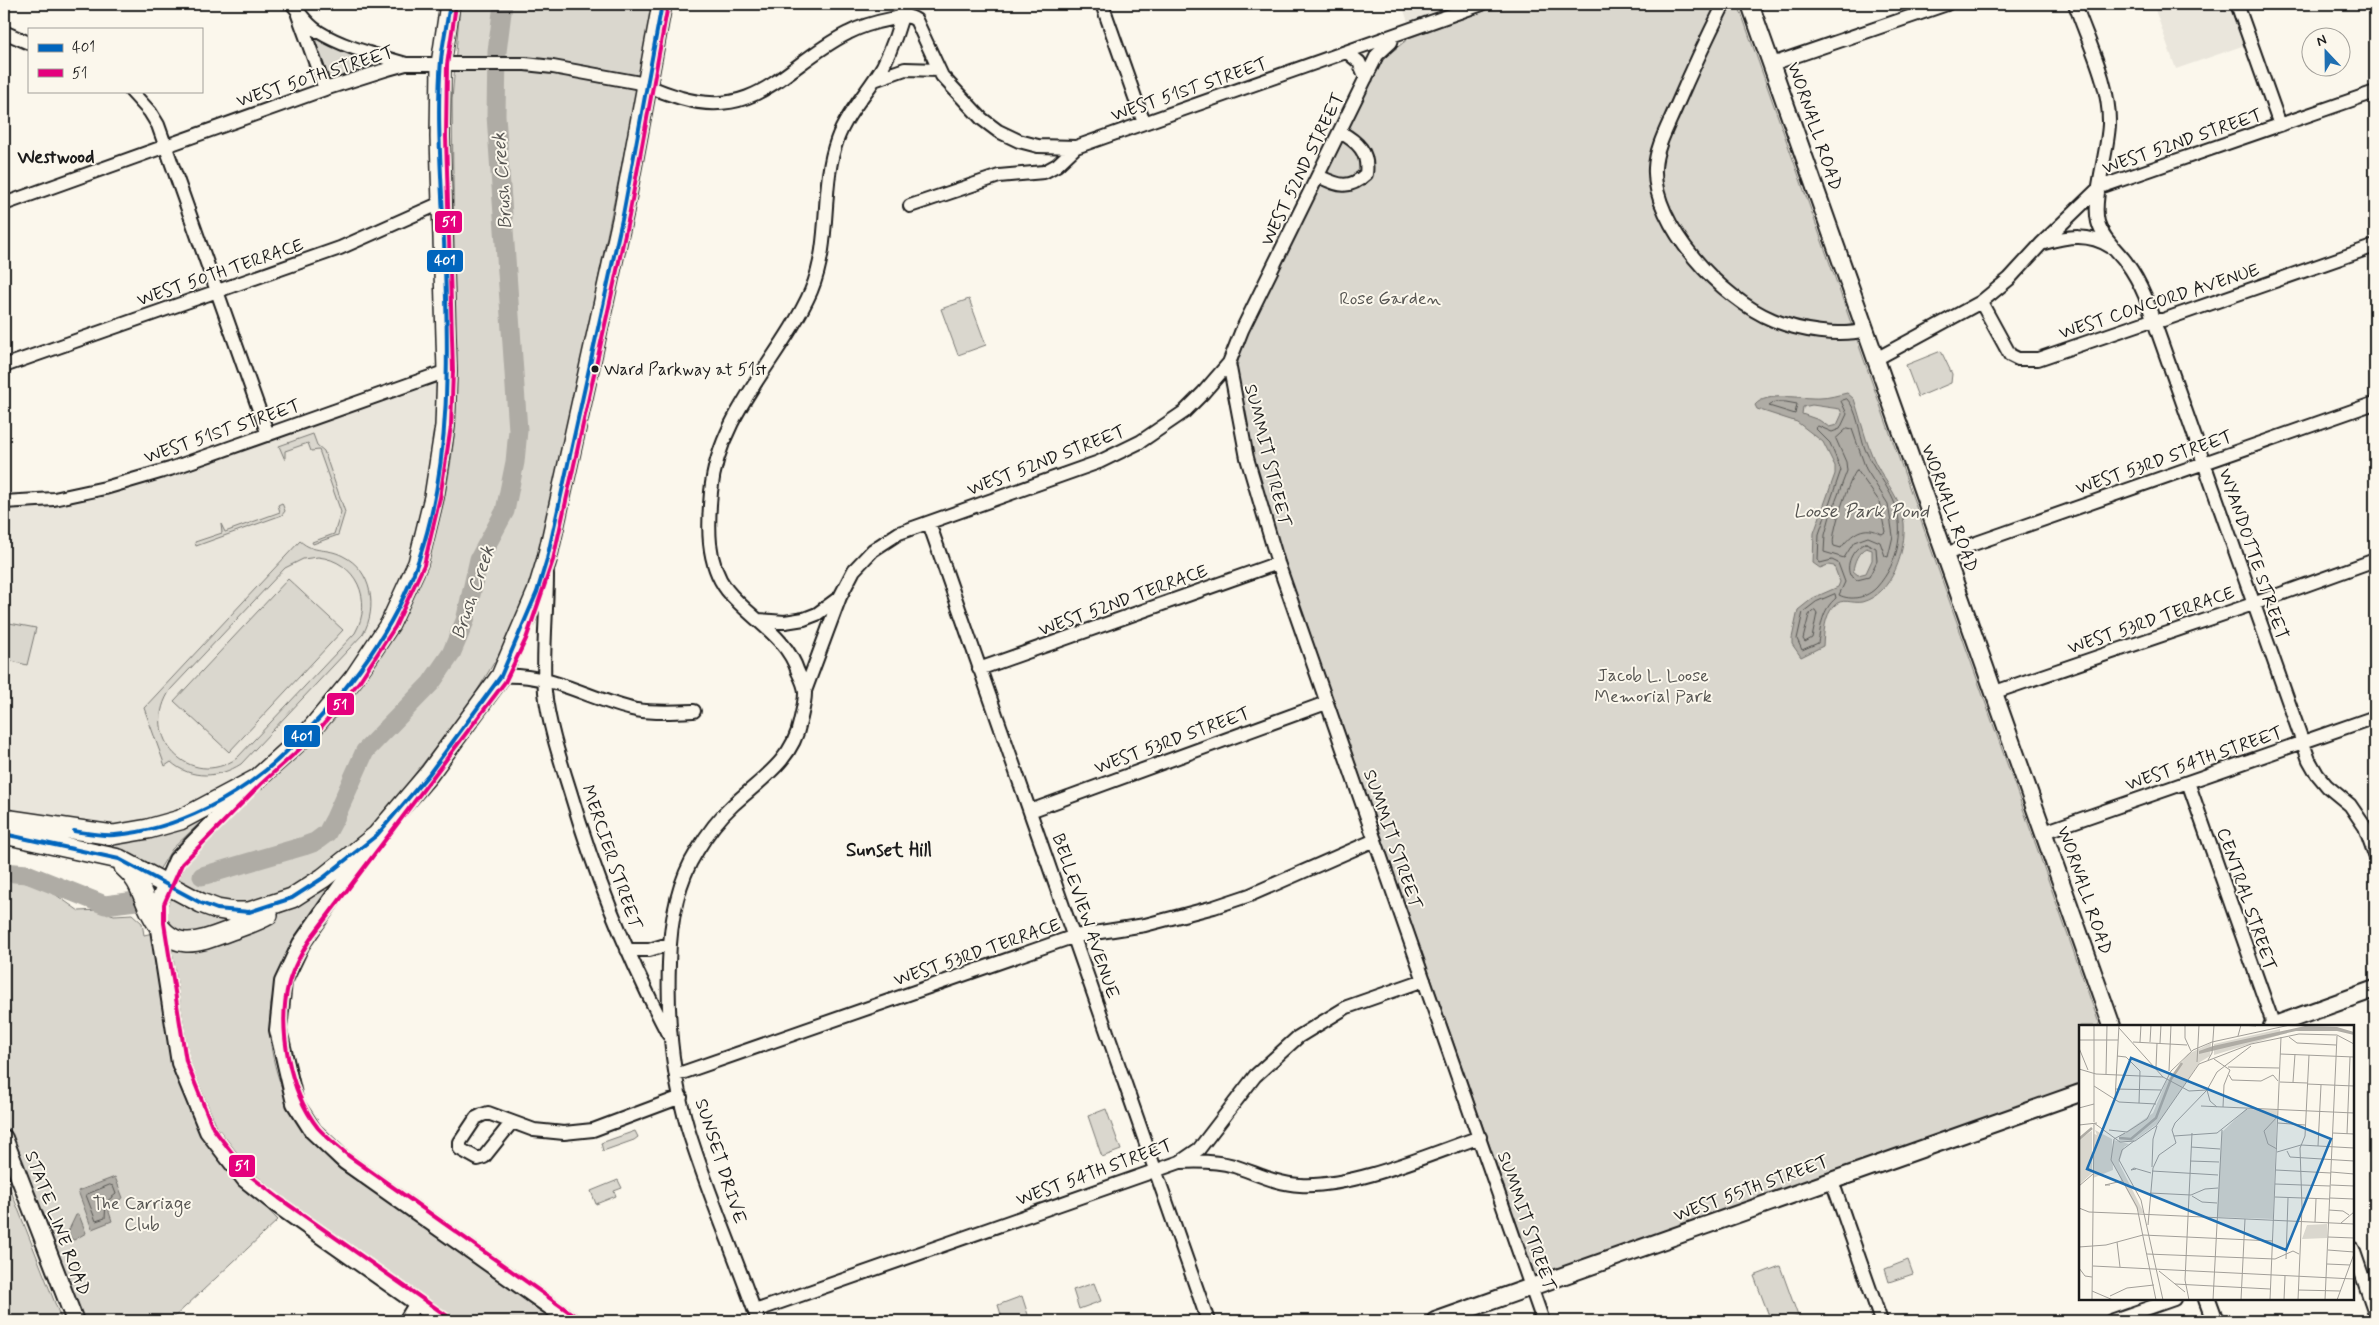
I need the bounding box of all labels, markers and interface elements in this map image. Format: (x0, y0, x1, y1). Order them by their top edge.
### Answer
legend (28, 28, 202, 92)
north arrow (2302, 28, 2352, 78)
text: N (2314, 31, 2329, 51)
text: 401 (72, 38, 95, 58)
street label: WEST 50TH STREET (234, 40, 397, 114)
street label: WEST 51ST STREET (1108, 52, 1271, 128)
street label: WORNALL ROAD (1781, 59, 1847, 194)
text: 51 (72, 64, 87, 84)
street label: WEST 52ND STREET (1255, 89, 1350, 250)
street label: WEST 52ND STREET (2099, 103, 2266, 181)
water label: Brush Creek (487, 131, 518, 230)
district label: Westwood (16, 145, 95, 170)
line badge: 51 (434, 210, 463, 234)
text: 51 (442, 213, 456, 231)
street label: WEST 50TH TERRACE (134, 233, 307, 313)
line badge: 401 (426, 249, 464, 273)
text: 401 (434, 252, 456, 270)
street label: WEST CONCORD AVENUE (2056, 258, 2263, 346)
park label: Rose Garden (1339, 287, 1441, 311)
place label: Ward Parkway at 51st (604, 359, 767, 381)
marker: Ward Parkway at 51st (590, 364, 600, 374)
street label: SUMMIT STREET (1238, 382, 1297, 530)
street label: WEST 51ST STREET (141, 394, 304, 470)
street label: WEST 52ND STREET (964, 420, 1129, 502)
street label: WEST 53RD STREET (2073, 425, 2236, 501)
street label: WORNALL ROAD (1915, 441, 1983, 576)
street label: WYANDOTTE STREET (2212, 466, 2294, 643)
water label: Loose Park Pond (1793, 499, 1930, 524)
water label: Brush Creek (446, 542, 501, 642)
street label: WEST 52ND TERRACE (1036, 559, 1211, 643)
street label: WEST 53RD TERRACE (2065, 581, 2238, 661)
park label: Jacob L. Loose Memorial Park (1594, 664, 1712, 709)
line badge: 51 (326, 692, 355, 716)
text: 51 (333, 696, 347, 714)
street label: WEST 53RD STREET (1091, 702, 1254, 780)
street label: WEST 54TH STREET (2123, 721, 2286, 797)
line badge: 401 (283, 724, 321, 748)
text: 401 (291, 728, 313, 746)
street label: SUMMIT STREET (1357, 766, 1427, 913)
street label: MERCIER STREET (575, 782, 647, 933)
street label: WORNALL ROAD (2051, 823, 2117, 958)
street label: CENTRAL STREET (2210, 825, 2282, 974)
street label: BELLEVIEW AVENUE (1046, 831, 1125, 1002)
district label: Sunset Hill (846, 838, 932, 863)
street label: WEST 53RD TERRACE (891, 913, 1064, 993)
inset map (2079, 1025, 2354, 1300)
street label: SUNSET DRIVE (689, 1096, 752, 1227)
street label: WEST 54TH STREET (1013, 1133, 1176, 1212)
street label: STATE LINE ROAD (18, 1148, 96, 1299)
street label: SUMMIT STREET (1491, 1148, 1561, 1295)
street label: WEST 55TH STREET (1670, 1150, 1832, 1228)
line badge: 51 (228, 1154, 256, 1178)
text: 51 (235, 1157, 249, 1175)
park label: The Carriage Club (92, 1192, 192, 1237)

